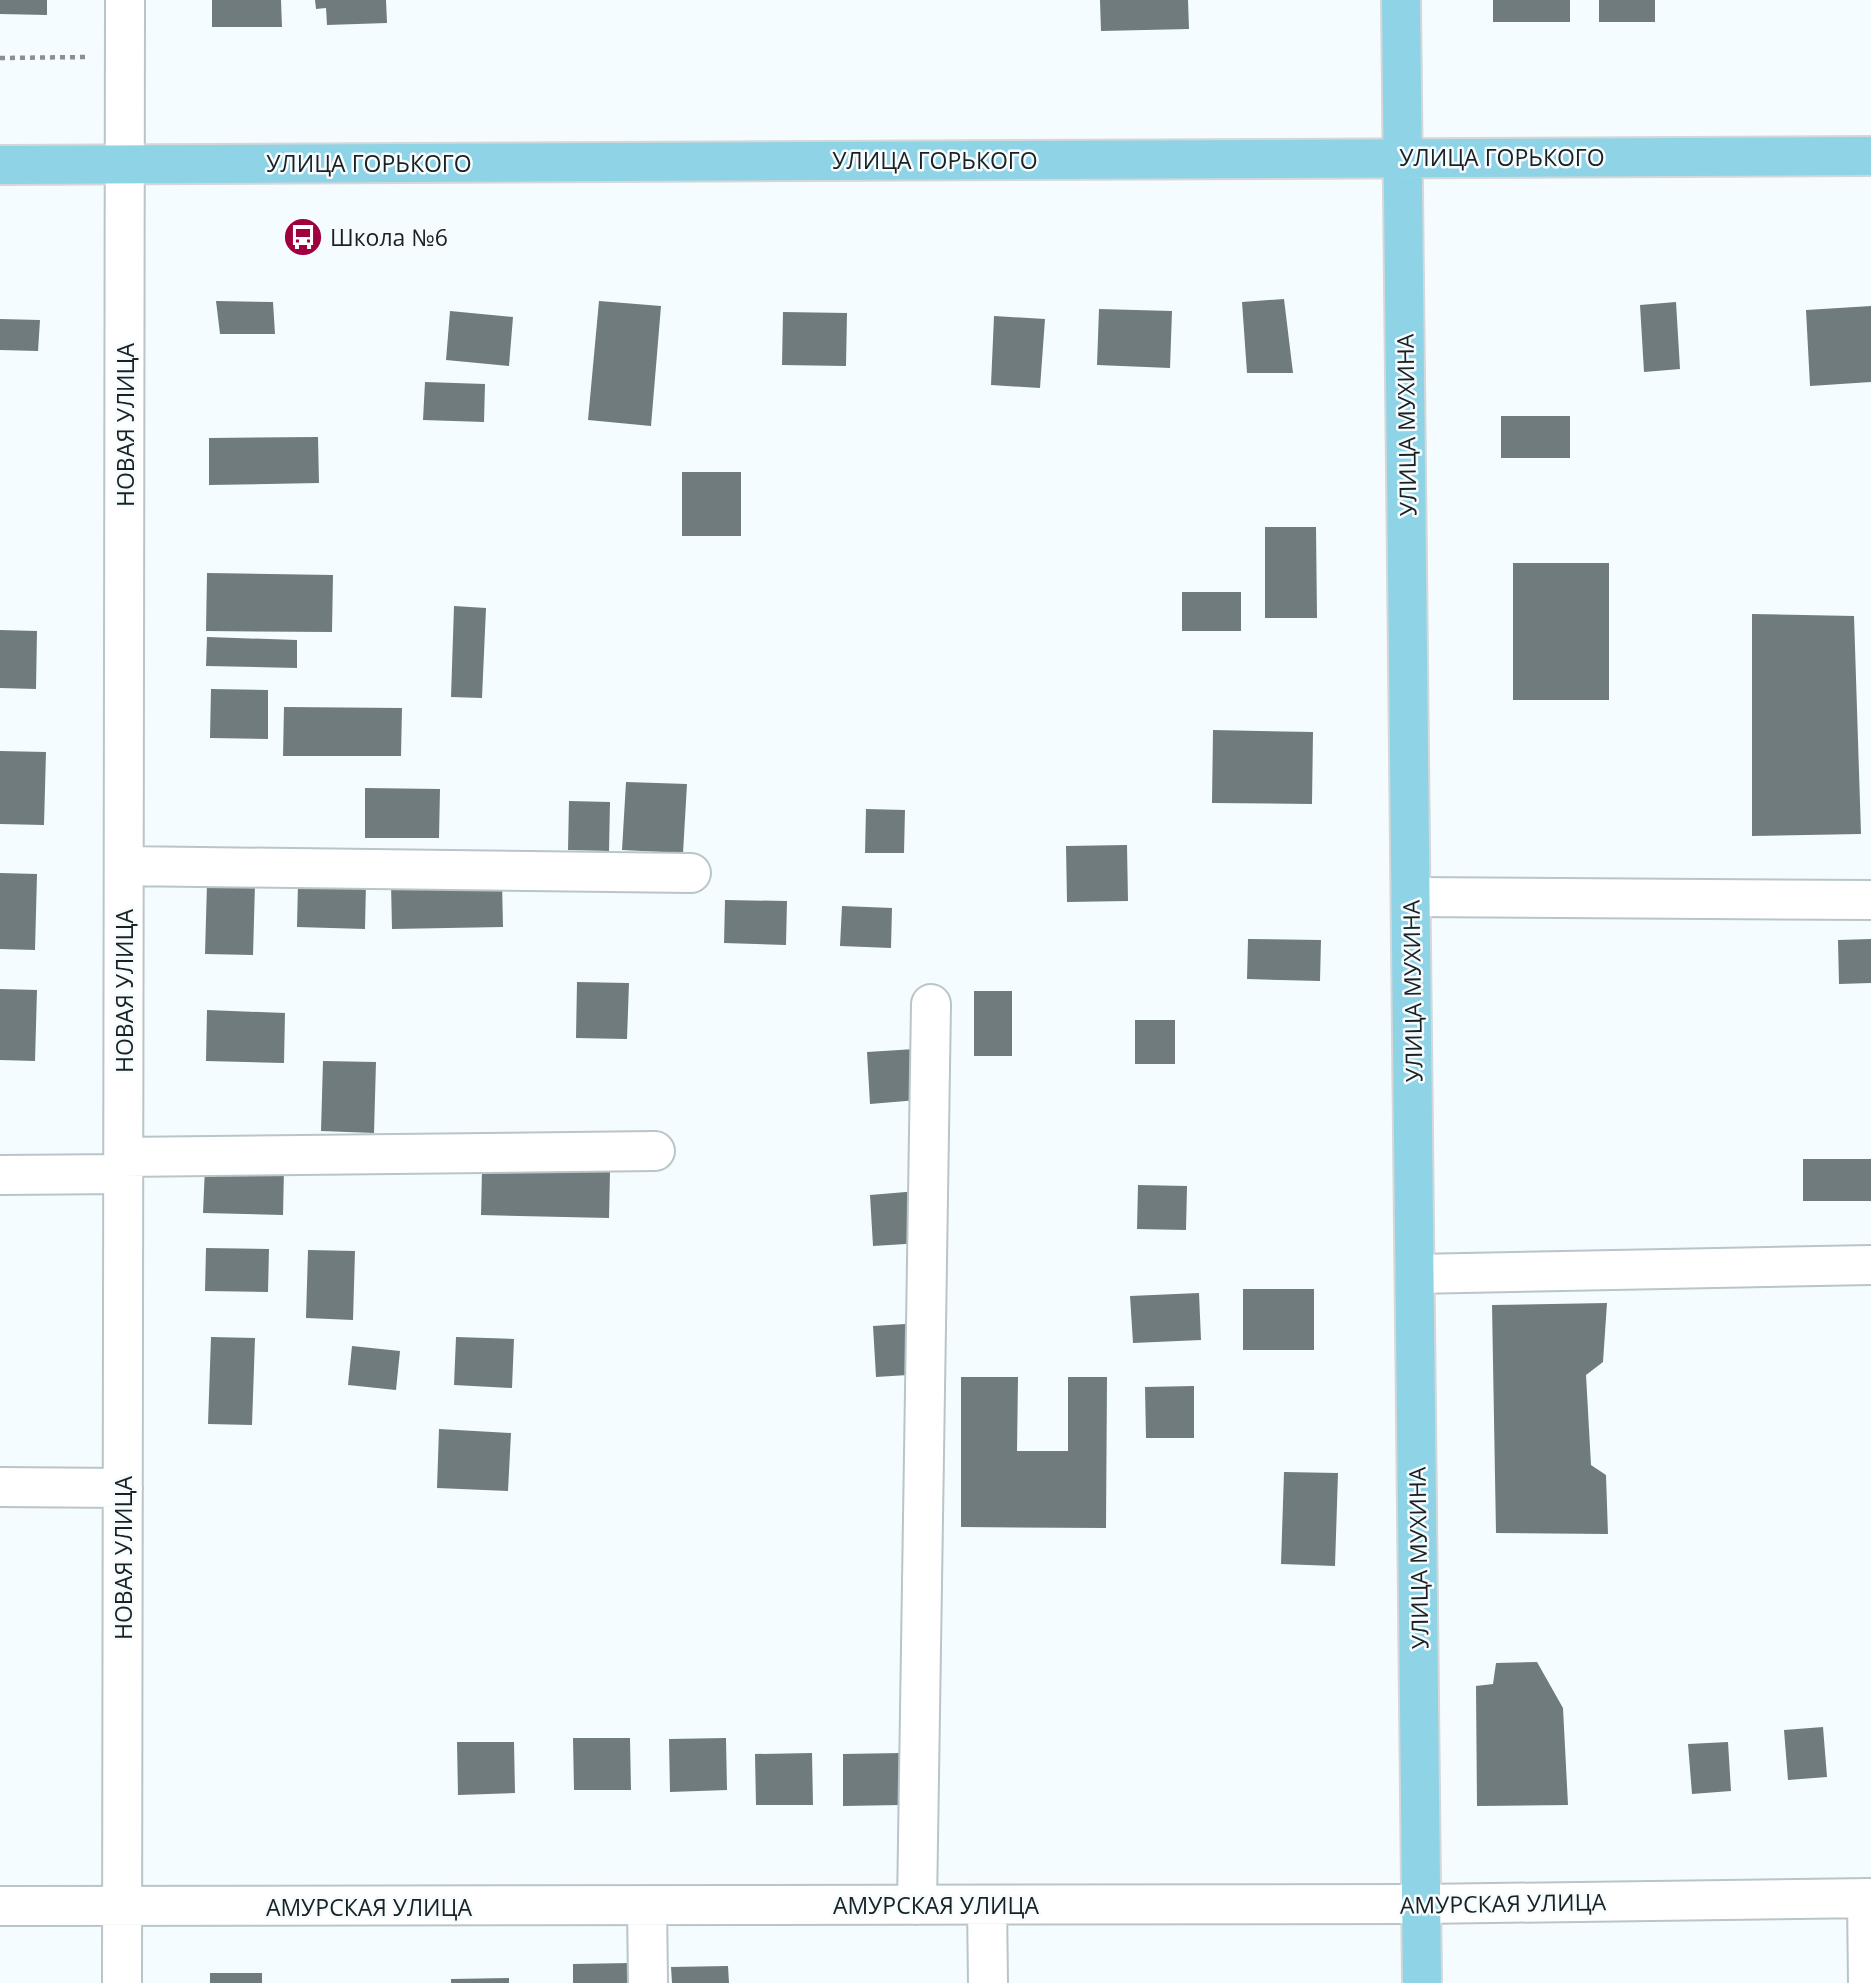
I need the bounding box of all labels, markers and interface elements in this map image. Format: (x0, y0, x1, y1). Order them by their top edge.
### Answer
street label: УЛИЦА ГОРЬКОГО (1399, 141, 1605, 173)
street label: УЛИЦА ГОРЬКОГО (832, 144, 1038, 176)
street label: УЛИЦА ГОРЬКОГО (266, 147, 472, 179)
bus stop icon: Школа №6 (282, 216, 324, 258)
place label: Школа №6 (330, 221, 448, 253)
street label: УЛИЦА МУХИНА (1388, 333, 1424, 517)
street label: НОВАЯ УЛИЦА (109, 342, 141, 507)
street label: УЛИЦА МУХИНА (1394, 899, 1430, 1083)
street label: НОВАЯ УЛИЦА (108, 908, 140, 1073)
street label: УЛИЦА МУХИНА (1400, 1466, 1436, 1650)
street label: НОВАЯ УЛИЦА (107, 1475, 139, 1640)
street label: АМУРСКАЯ УЛИЦА (1400, 1885, 1607, 1921)
street label: АМУРСКАЯ УЛИЦА (833, 1889, 1040, 1921)
street label: АМУРСКАЯ УЛИЦА (266, 1891, 473, 1923)

